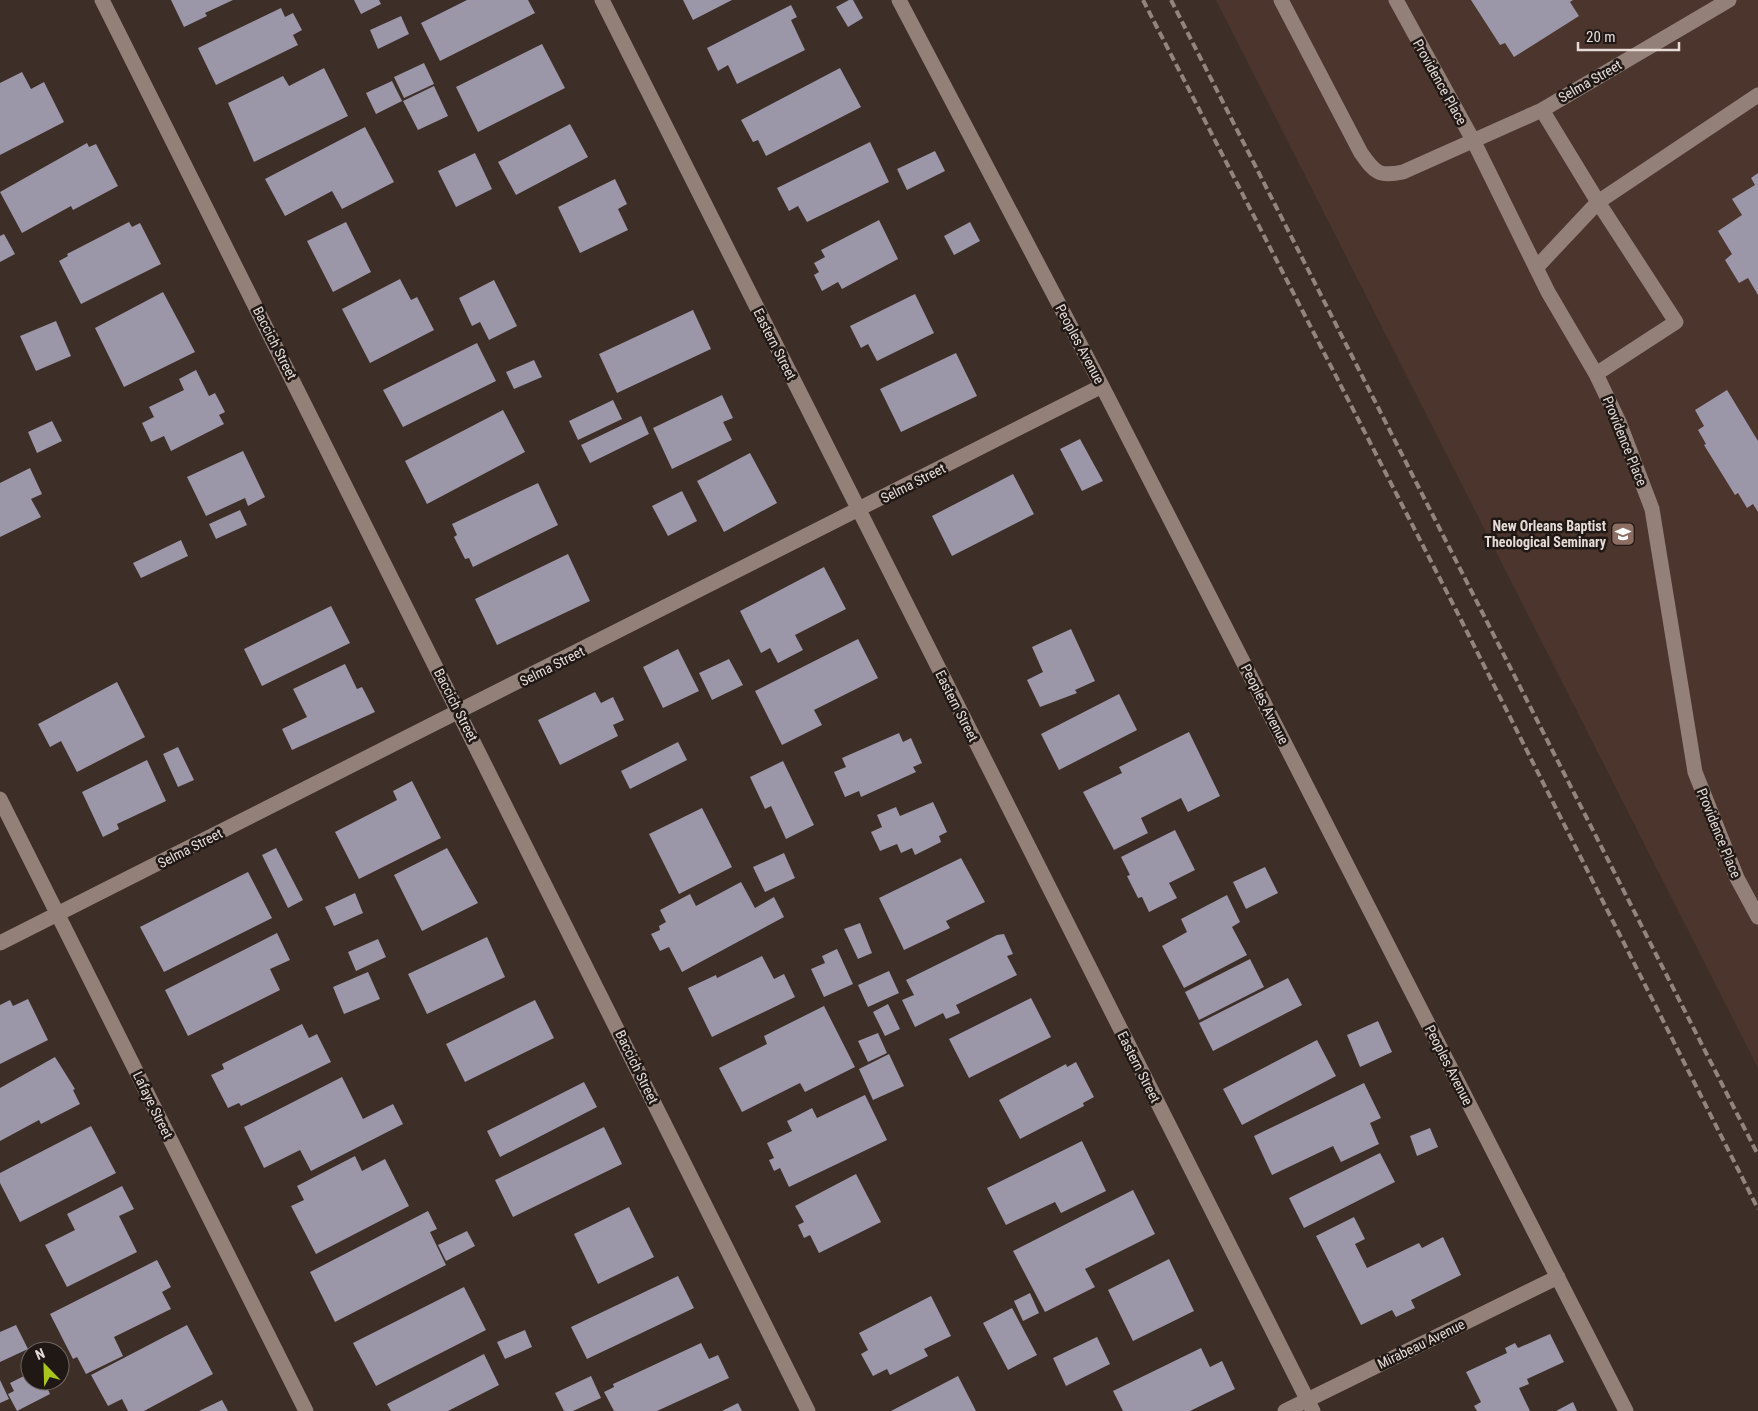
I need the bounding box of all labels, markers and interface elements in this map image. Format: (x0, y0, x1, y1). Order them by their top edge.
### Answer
scale bar (1578, 20, 1679, 52)
text: 20 m (1586, 28, 1616, 46)
street label: Providence Place (1410, 36, 1470, 128)
street label: Selma Street (1556, 56, 1624, 106)
street label: Peoples Avenue (1052, 301, 1108, 387)
street label: Baccich Street (250, 304, 300, 382)
street label: Eastern Street (750, 306, 800, 382)
street label: Providence Place (1600, 394, 1650, 489)
street label: Selma Street (878, 460, 948, 506)
place label: New Orleans Baptist Theological Seminary (1484, 518, 1607, 550)
school or university icon: New Orleans Baptist Theological Seminary (1610, 521, 1636, 547)
street label: Selma Street (517, 643, 587, 689)
street label: Peoples Avenue (1238, 661, 1292, 747)
street label: Baccich Street (431, 666, 481, 744)
street label: Eastern Street (932, 668, 982, 744)
street label: Providence Place (1694, 786, 1744, 881)
street label: Selma Street (155, 825, 225, 871)
street label: Peoples Avenue (1422, 1022, 1476, 1108)
street label: Baccich Street (612, 1028, 662, 1106)
street label: Eastern Street (1114, 1029, 1164, 1105)
street label: Lafaye Street (130, 1069, 176, 1141)
street label: Mirabeau Avenue (1375, 1316, 1468, 1372)
north arrow (20, 1341, 70, 1391)
text: N (33, 1345, 47, 1363)

